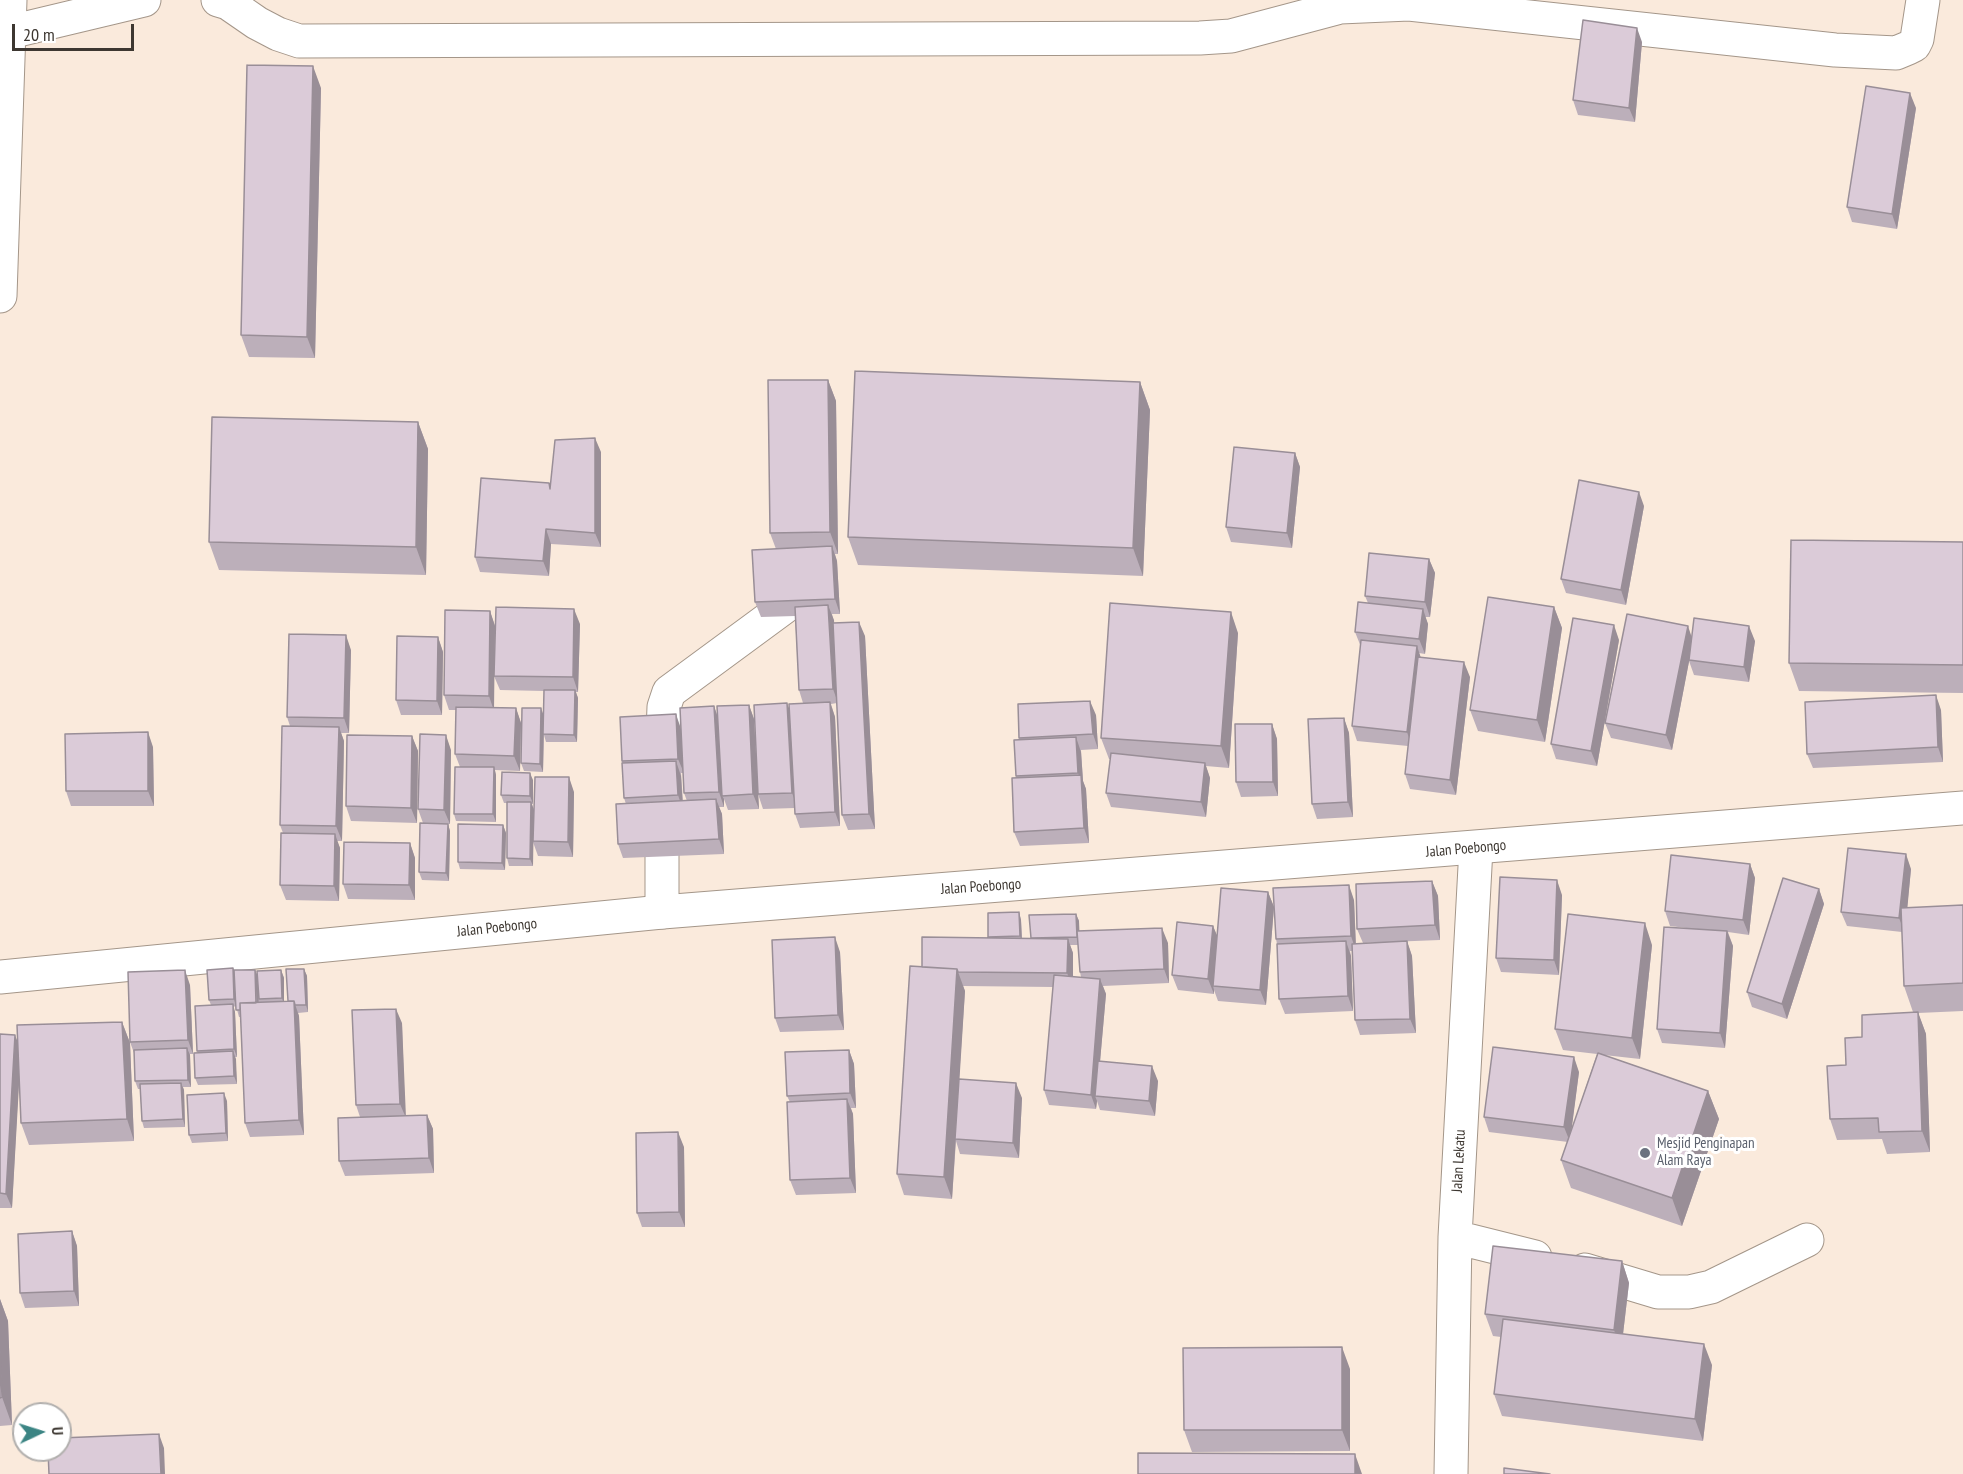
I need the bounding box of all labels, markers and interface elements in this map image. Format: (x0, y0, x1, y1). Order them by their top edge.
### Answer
scale bar (15, 12, 136, 50)
text: 20 m (23, 23, 55, 46)
street label: Jalan Poebongo (1425, 837, 1507, 861)
street label: Jalan Poebongo (940, 875, 1022, 899)
street label: Jalan Poebongo (456, 915, 538, 941)
street label: Jalan Lekatu (1448, 1129, 1470, 1193)
place label: Mesjid Penginapan Alam Raya (1657, 1135, 1755, 1170)
marker: Mesjid Penginapan Alam Raya (1638, 1146, 1652, 1160)
north arrow (12, 1402, 72, 1462)
text: U (48, 1426, 68, 1436)

